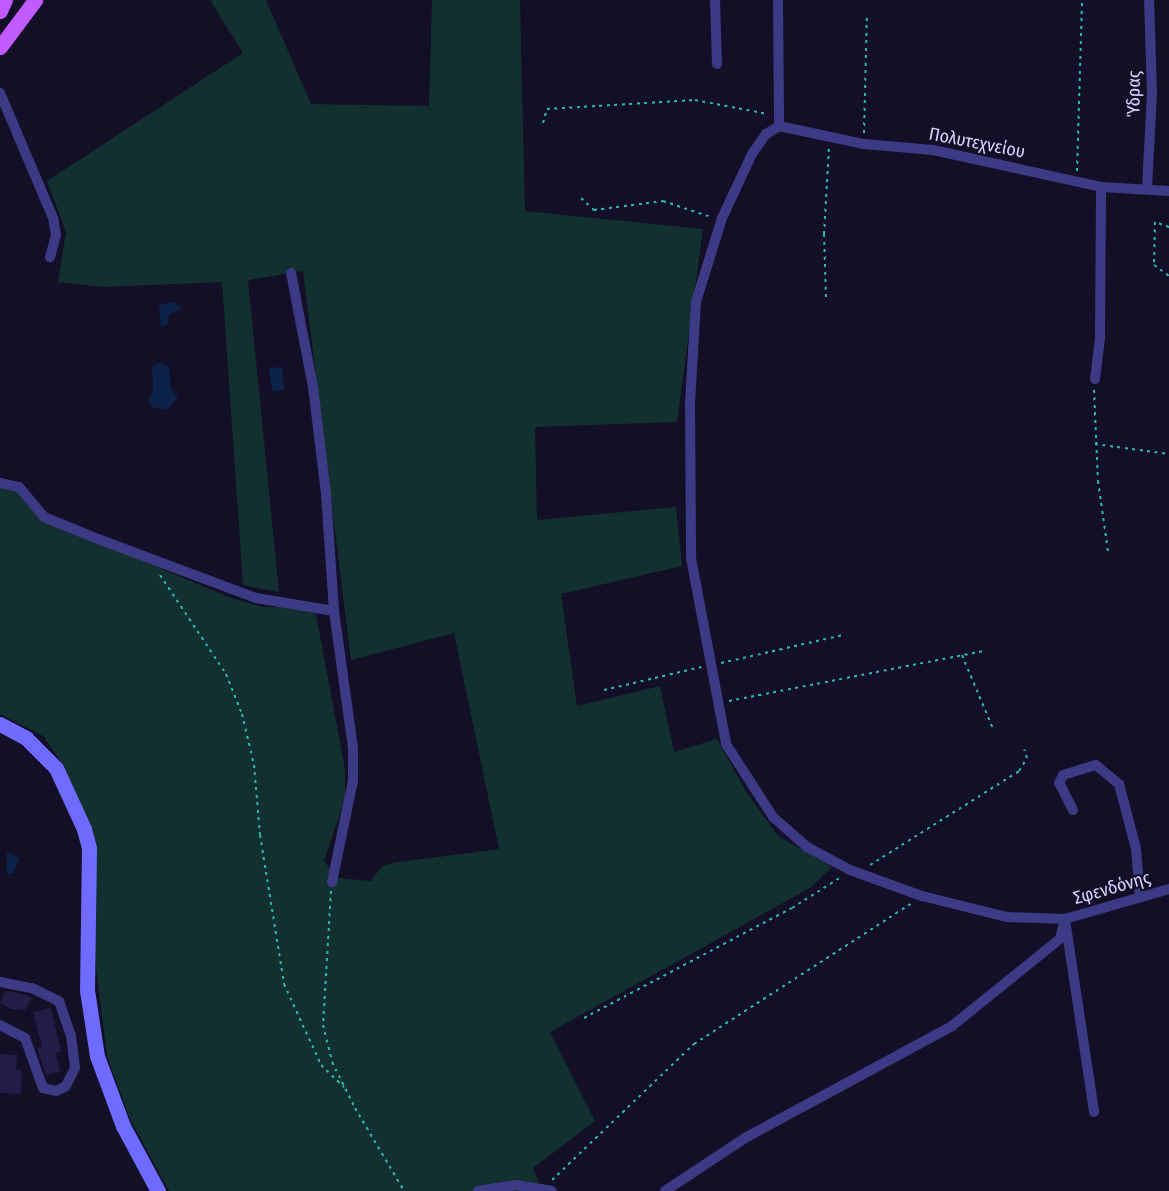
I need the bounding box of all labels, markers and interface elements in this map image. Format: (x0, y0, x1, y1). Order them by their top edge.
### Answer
street label: Ύδρας (1123, 70, 1145, 118)
street label: Πολυτεχνείου (927, 123, 1027, 163)
street label: Σφενδόνης (1071, 867, 1153, 909)

